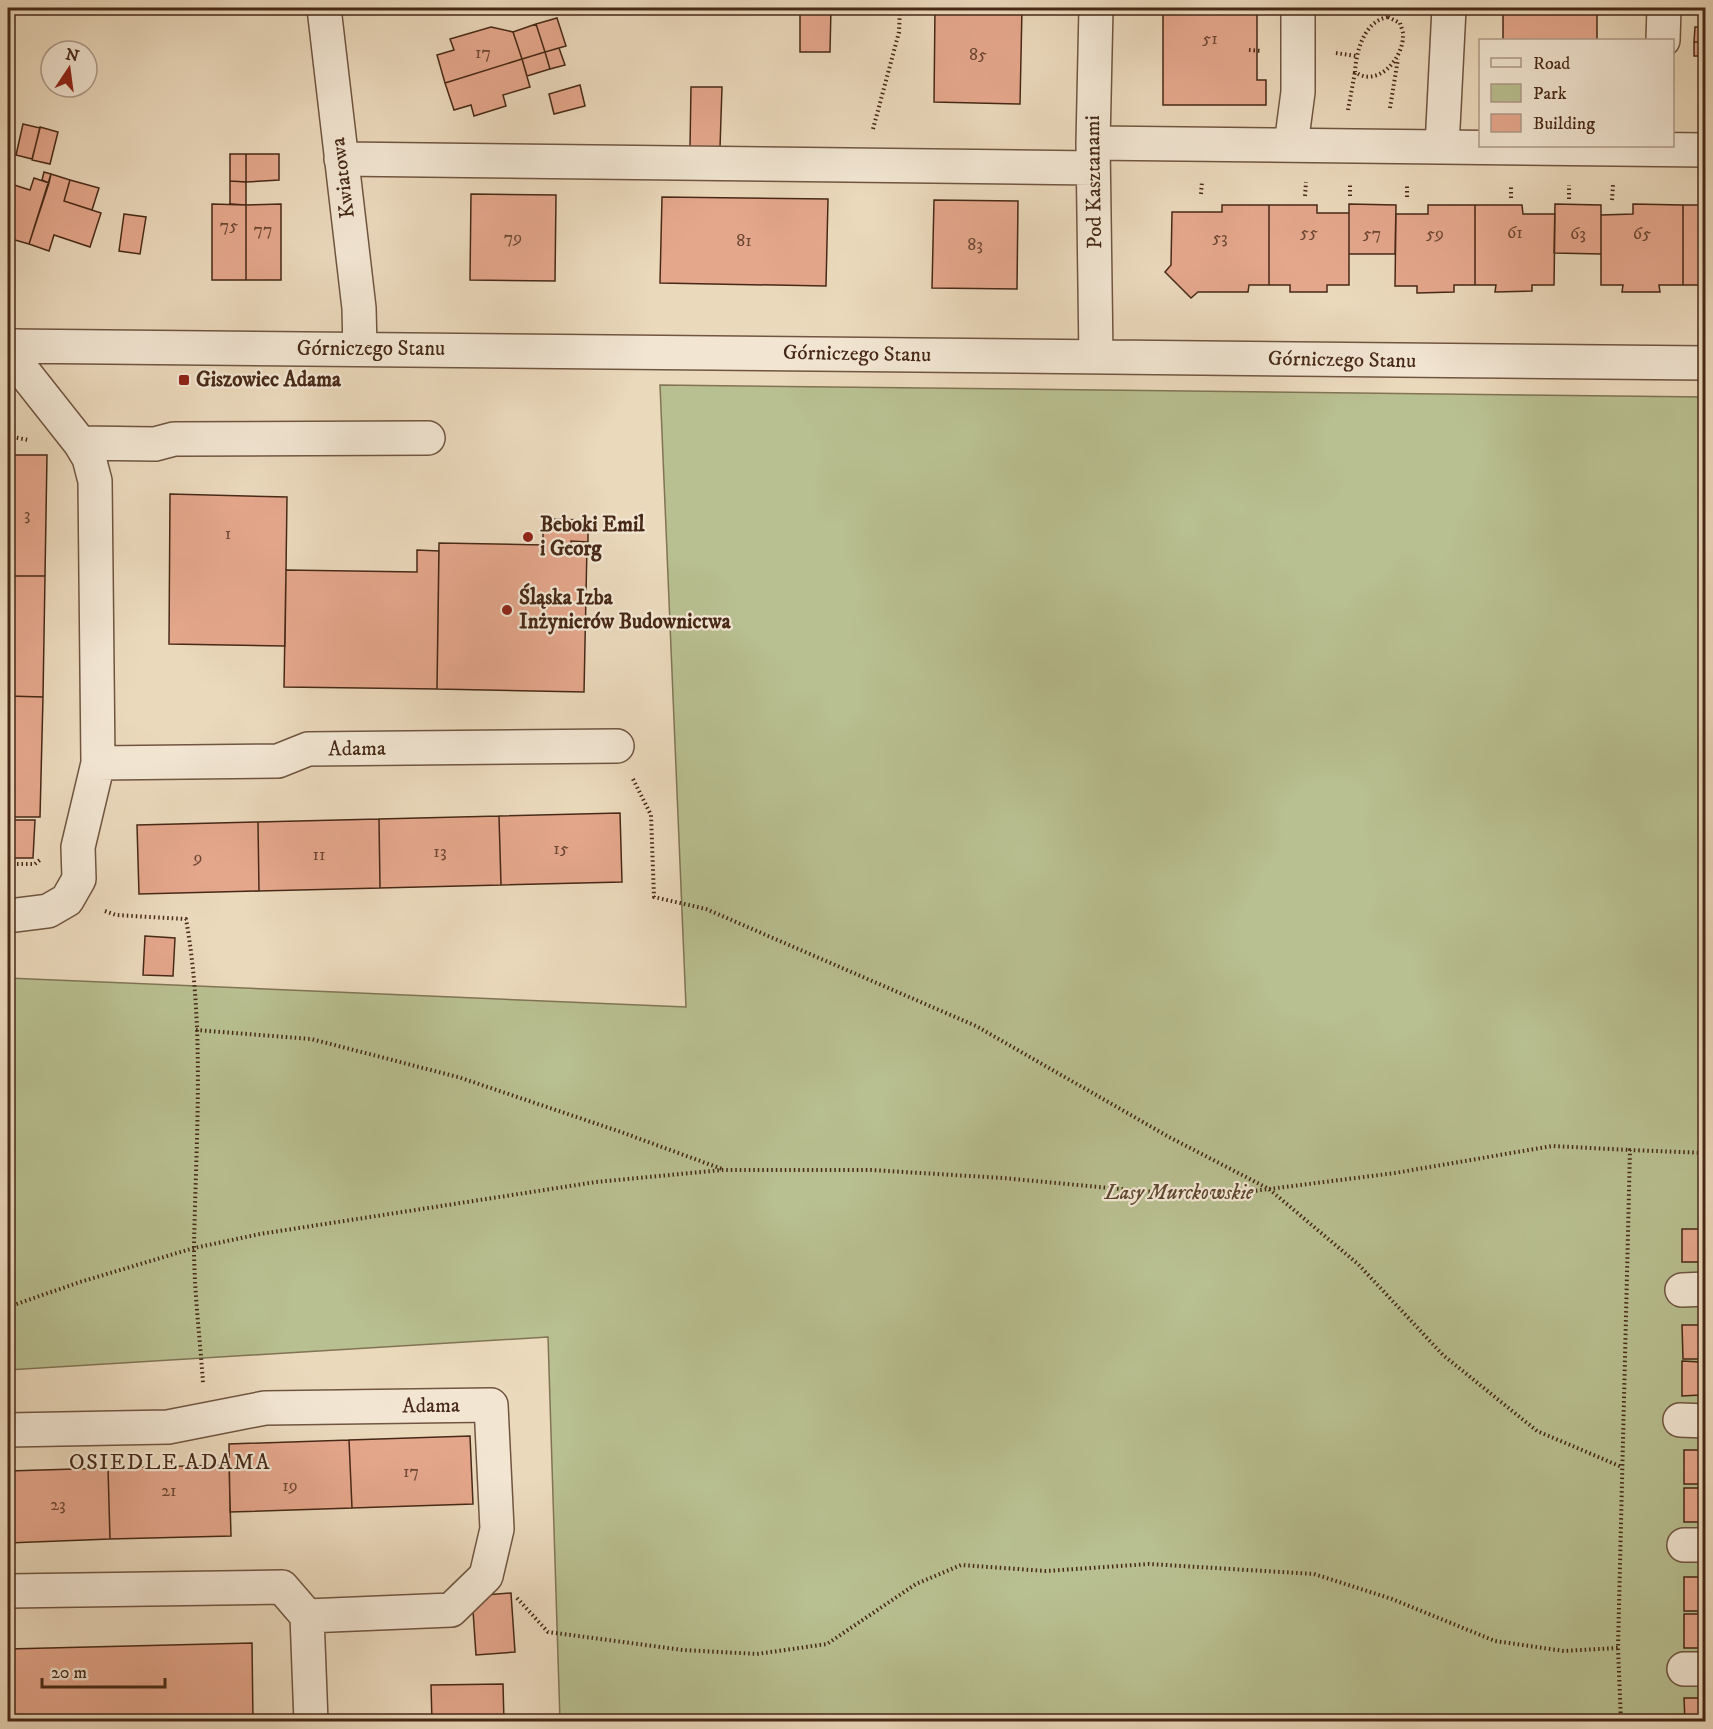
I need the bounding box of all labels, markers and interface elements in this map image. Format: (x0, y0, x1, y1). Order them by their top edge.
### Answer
house number: 51 (1202, 28, 1218, 50)
north arrow (39, 39, 99, 99)
legend (1479, 39, 1674, 147)
house number: 17 (475, 42, 491, 64)
text: N (63, 44, 81, 67)
house number: 85 (969, 44, 987, 66)
text: Road (1533, 53, 1570, 75)
text: Park (1533, 83, 1567, 105)
text: Building (1533, 113, 1595, 135)
street label: Pod Kasztanami (1080, 115, 1108, 249)
street label: Kwiatowa (325, 136, 361, 220)
house number: 75 (220, 215, 238, 237)
house number: 77 (254, 219, 272, 241)
house number: 55 (1300, 222, 1318, 244)
house number: 61 (1507, 222, 1523, 244)
house number: 57 (1363, 223, 1381, 245)
house number: 59 (1426, 223, 1444, 245)
house number: 63 (1570, 223, 1586, 245)
house number: 65 (1633, 223, 1651, 245)
house number: 79 (504, 227, 522, 249)
house number: 53 (1212, 227, 1228, 249)
house number: 81 (736, 230, 752, 252)
house number: 83 (967, 234, 983, 256)
street label: Górniczego Stanu (297, 336, 445, 362)
street label: Górniczego Stanu (783, 340, 931, 368)
street label: Górniczego Stanu (1268, 346, 1416, 374)
place label: Giszowiec Adama (196, 367, 342, 393)
marker: Giszowiec Adama (177, 373, 191, 387)
house number: 3 (24, 504, 30, 526)
place label: Beboki Emil i Georg (540, 512, 645, 562)
house number: 1 (225, 523, 231, 545)
marker: Beboki Emil i Georg (521, 530, 535, 544)
place label: Śląska Izba Inżynierów Budownictwa (519, 583, 732, 635)
marker: Śląska Izba Inżynierów Budownictwa (500, 603, 514, 617)
street label: Adama (328, 735, 386, 762)
house number: 15 (553, 838, 569, 860)
house number: 13 (433, 841, 447, 863)
house number: 11 (312, 844, 326, 866)
house number: 9 (193, 847, 202, 869)
park label: Lasy Murckowskie (1104, 1180, 1254, 1206)
street label: Adama (402, 1392, 460, 1419)
district label: OSIEDLE ADAMA (69, 1449, 271, 1476)
house number: 17 (403, 1461, 419, 1483)
house number: 19 (282, 1475, 298, 1497)
house number: 21 (161, 1480, 177, 1502)
house number: 23 (50, 1494, 66, 1516)
scale bar (42, 1651, 165, 1689)
text: 20 m (51, 1662, 87, 1684)

